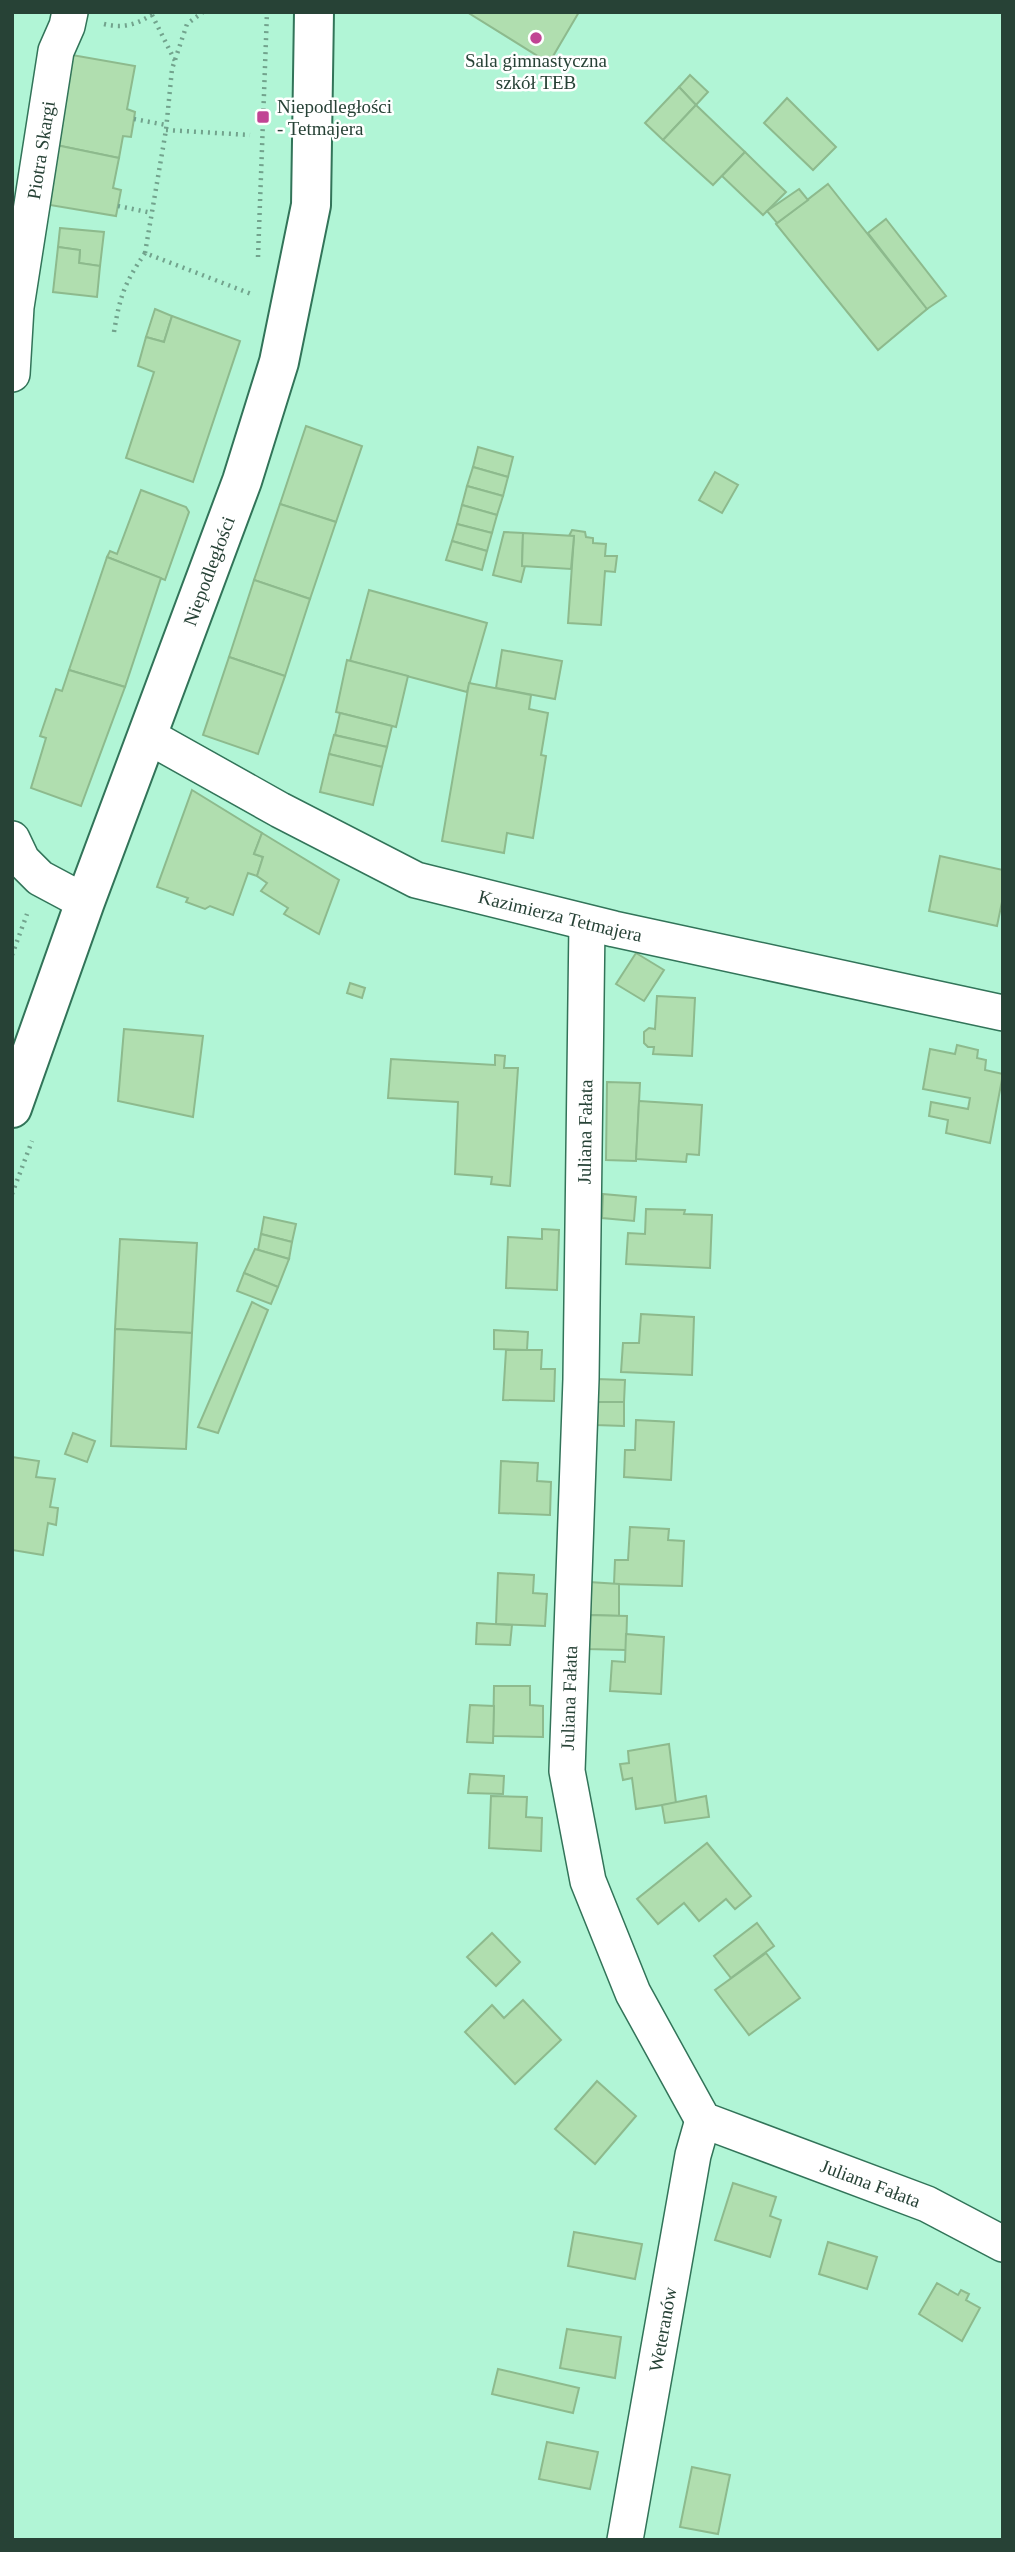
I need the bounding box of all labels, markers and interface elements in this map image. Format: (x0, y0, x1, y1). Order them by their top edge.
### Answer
marker: Sala gimnastyczna szkół TEB (528, 30, 544, 46)
place label: Sala gimnastyczna szkół TEB (465, 50, 608, 93)
place label: Niepodległości - Tetmajera (277, 96, 392, 139)
street label: Piotra Skargi (22, 99, 59, 201)
marker: Niepodległości - Tetmajera (255, 109, 271, 125)
street label: Niepodległości (179, 513, 238, 628)
street label: Kazimierza Tetmajera (476, 885, 645, 945)
street label: Juliana Fałata (574, 1079, 596, 1185)
street label: Juliana Fałata (557, 1645, 581, 1751)
street label: Juliana Fałata (818, 2155, 924, 2211)
street label: Weteranów (644, 2285, 680, 2373)

